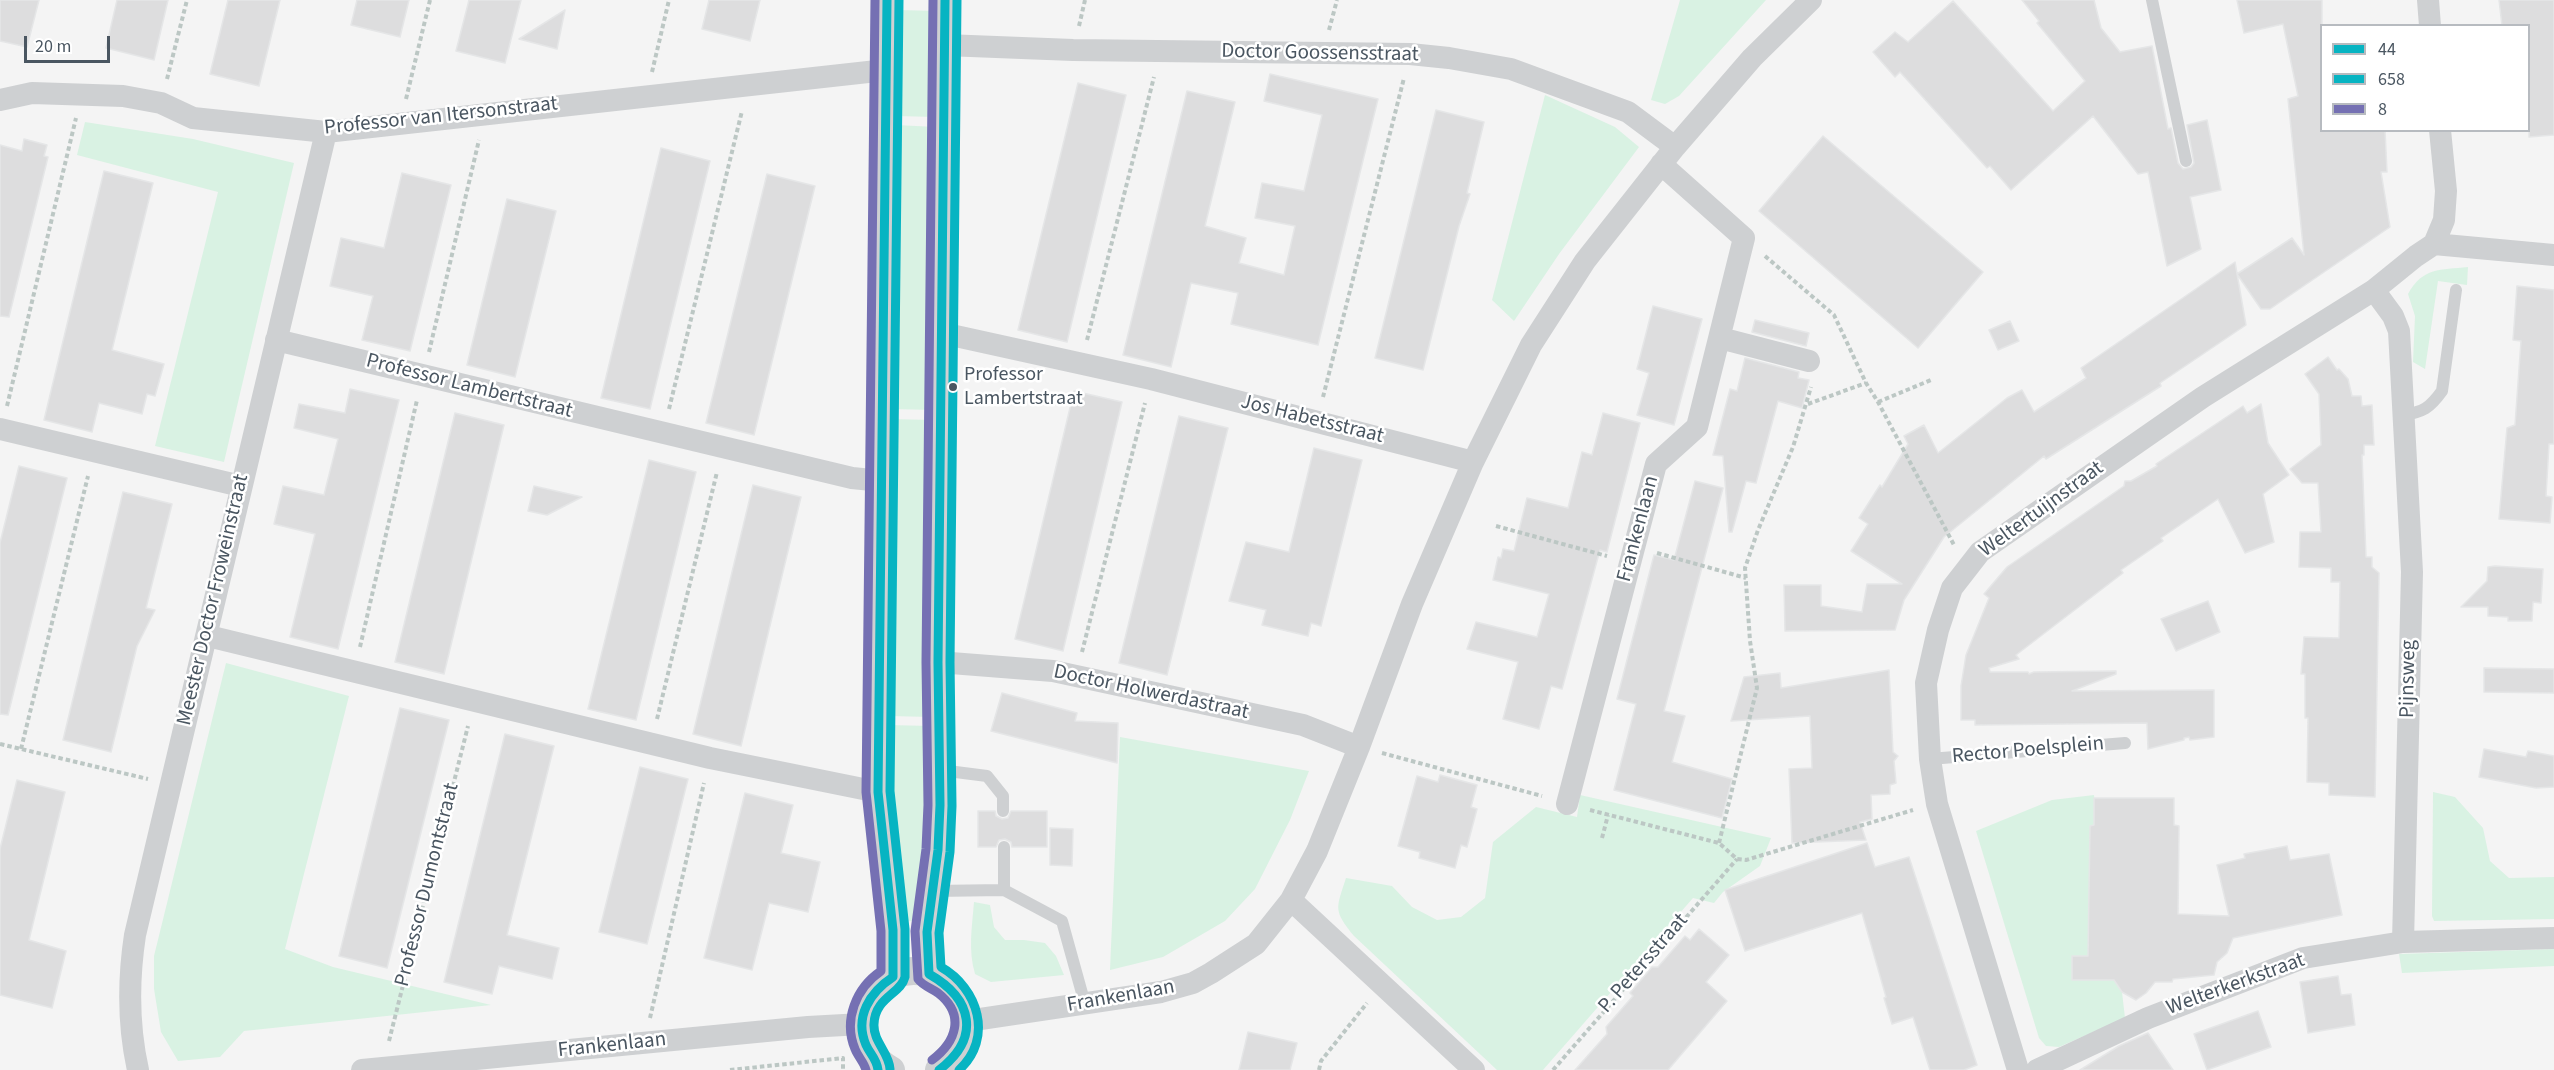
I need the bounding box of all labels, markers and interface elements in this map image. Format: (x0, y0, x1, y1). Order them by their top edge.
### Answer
scale bar (27, 24, 112, 62)
legend (2320, 24, 2530, 132)
text: 20 m (35, 34, 71, 59)
text: 44 (2378, 37, 2396, 62)
street label: Doctor Goossensstraat (1221, 40, 1419, 68)
text: 658 (2378, 67, 2405, 92)
street label: Professor van Itersonstraat (323, 92, 559, 142)
text: 8 (2378, 97, 2387, 122)
street label: Professor Lambertstraat (363, 349, 575, 425)
place label: Professor Lambertstraat (964, 364, 1083, 411)
marker: Professor Lambertstraat (947, 381, 959, 393)
street label: Jos Habetsstraat (1238, 390, 1386, 450)
street label: Weltertuijnstraat (1975, 456, 2109, 564)
street label: Meester Doctor Froweinstraat (173, 472, 255, 728)
street label: Frankenlaan (1613, 473, 1665, 585)
street label: Pijnsweg (2396, 640, 2422, 718)
street label: Doctor Holwerdastraat (1051, 660, 1251, 726)
street label: Rector Poelsplein (1951, 732, 2105, 770)
street label: Professor Dumontstraat (391, 781, 465, 989)
street label: P. Petersstraat (1594, 909, 1694, 1019)
street label: Welterkerkstraat (2163, 948, 2309, 1022)
street label: Frankenlaan (1065, 975, 1177, 1019)
street label: Frankenlaan (557, 1028, 667, 1064)

